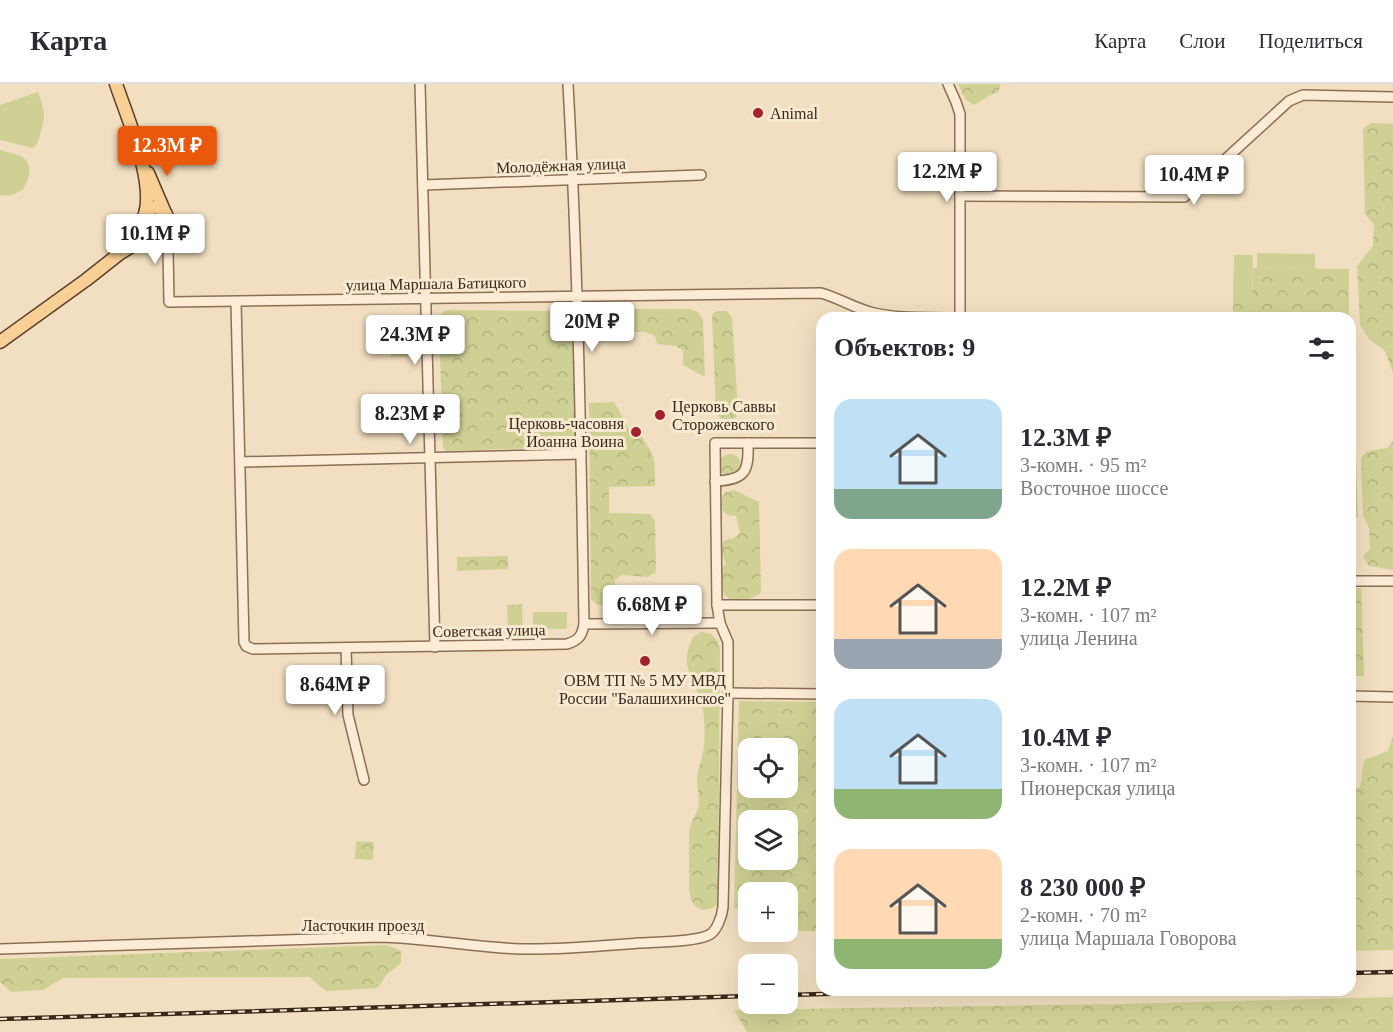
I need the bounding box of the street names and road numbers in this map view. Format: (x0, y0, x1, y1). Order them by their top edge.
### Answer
street label: Молодёжная улица (496, 155, 626, 177)
street label: улица Маршала Батицкого (346, 273, 526, 295)
street label: Советская улица (432, 621, 546, 641)
street label: Ласточкин проезд (302, 917, 424, 935)

